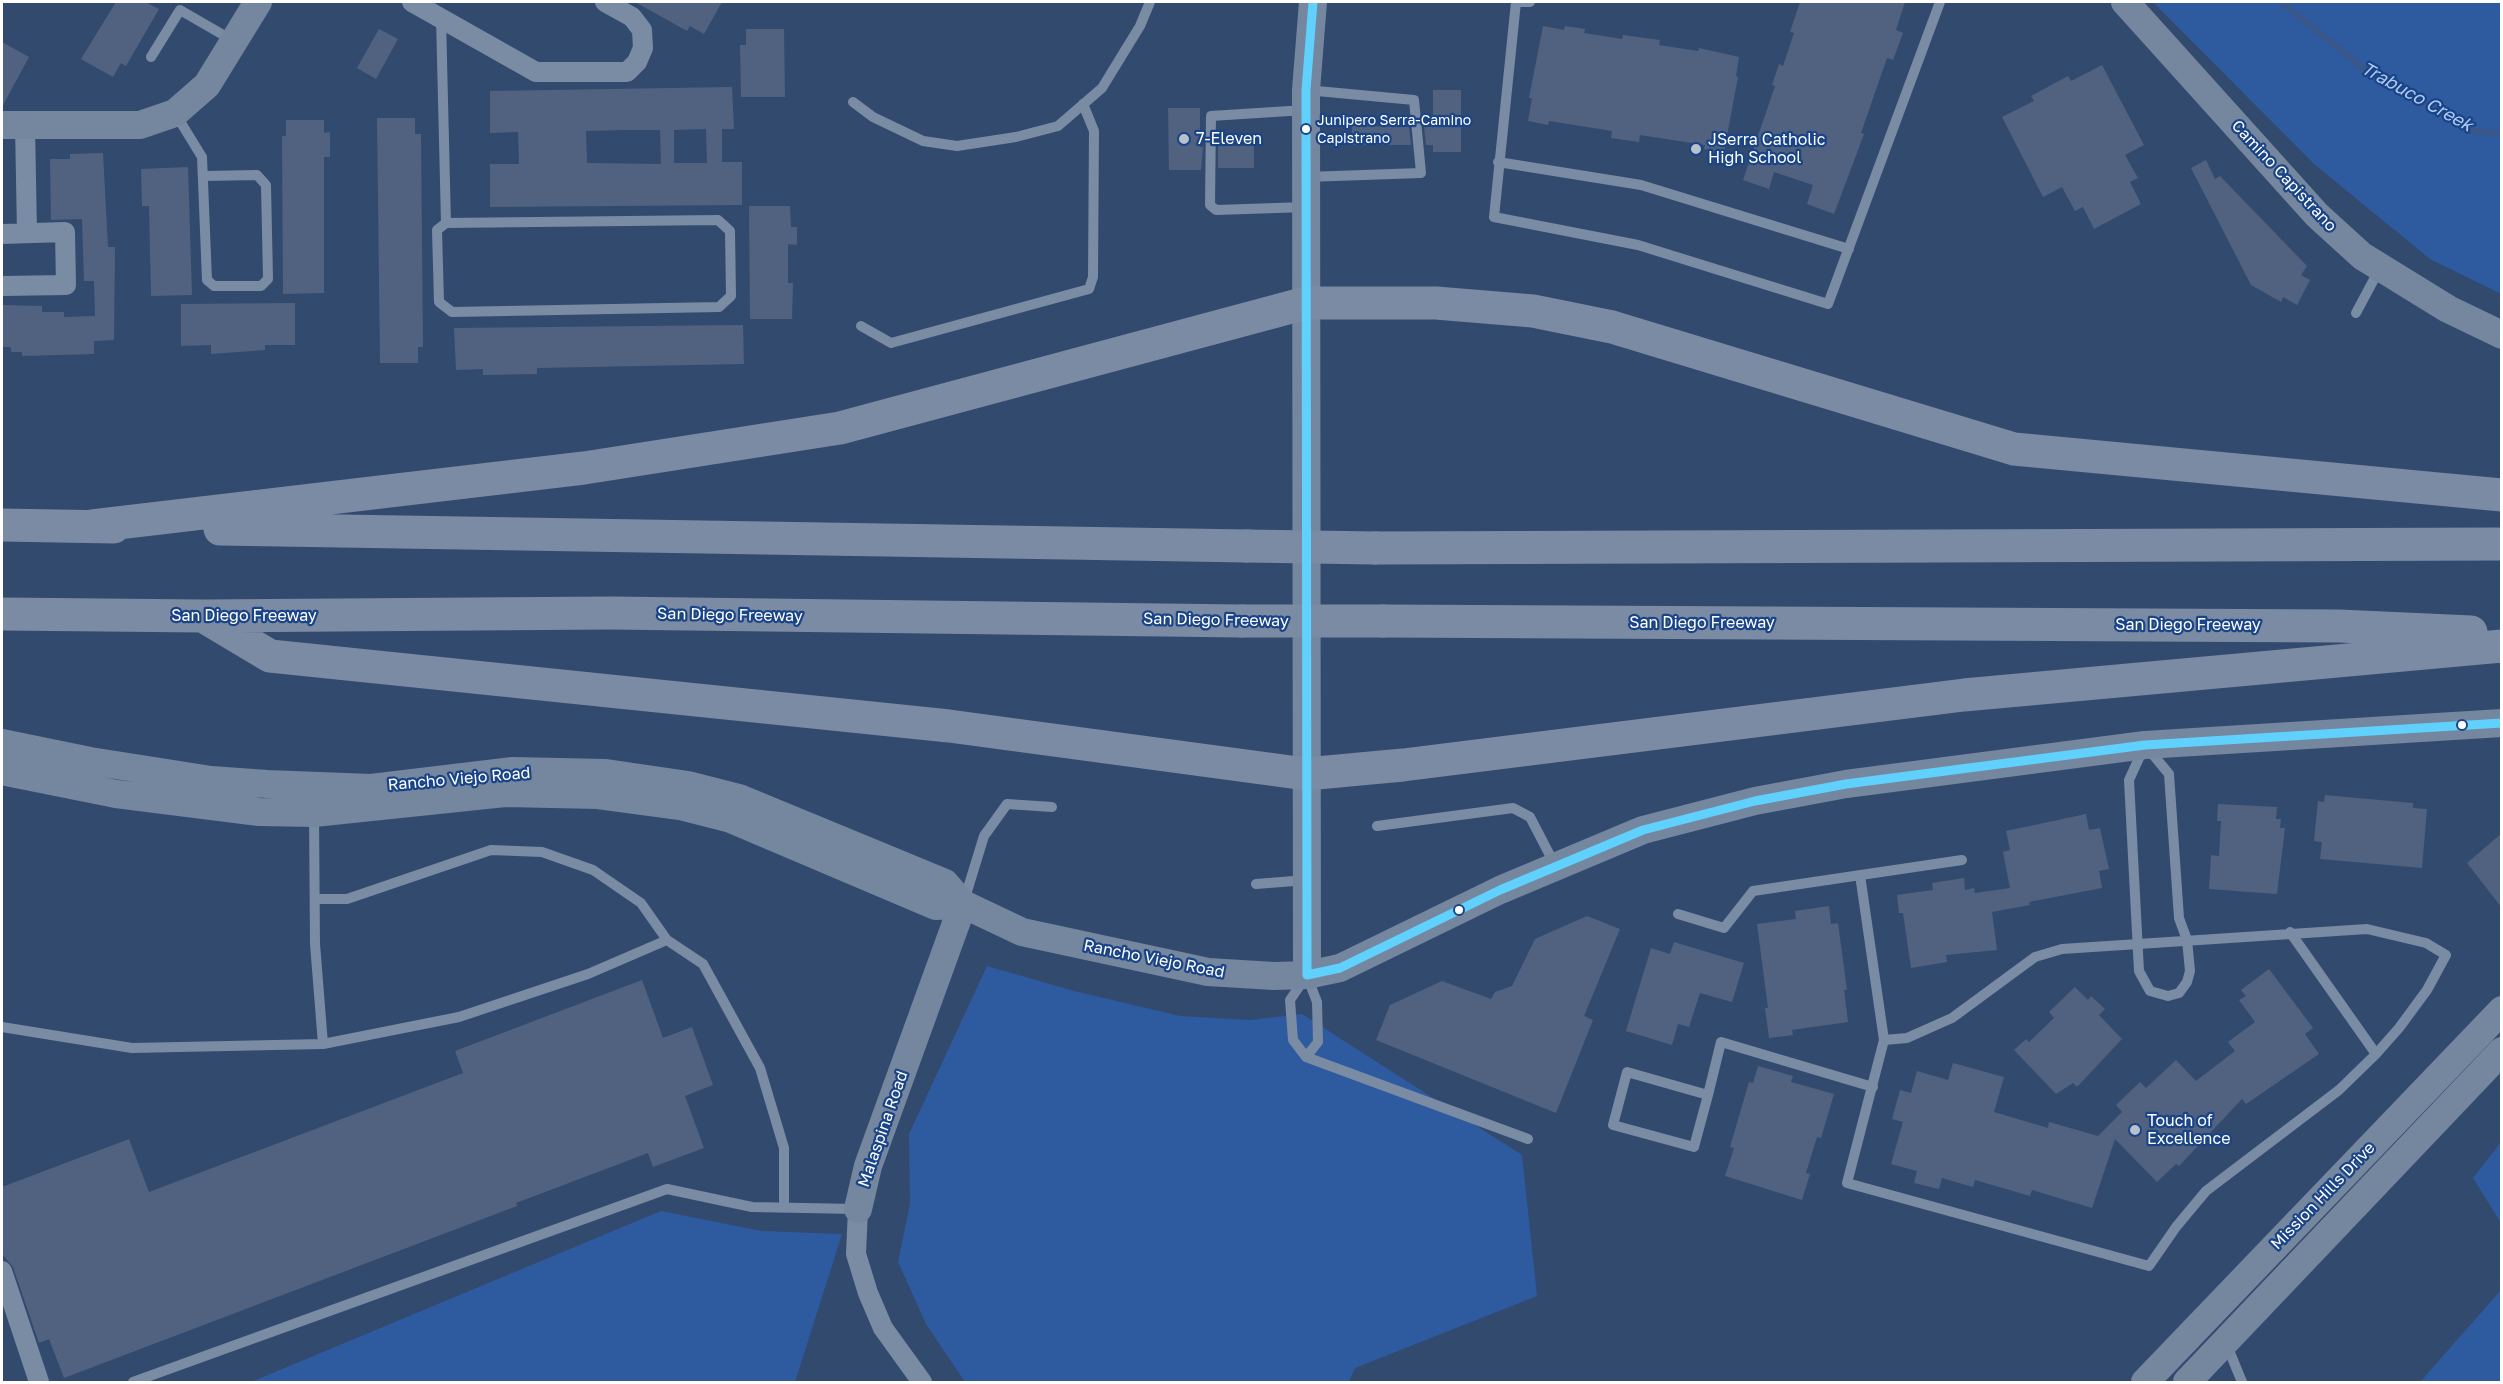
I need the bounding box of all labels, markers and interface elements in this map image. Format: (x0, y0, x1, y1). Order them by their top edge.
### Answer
water label: Trabuco Creek (2358, 58, 2476, 136)
place label: Junipero Serra-Camino Capistrano (1317, 113, 1471, 146)
street label: Camino Capistrano (2227, 116, 2341, 236)
marker: Junipero Serra-Camino Capistrano (1300, 123, 1312, 135)
place label: 7-Eleven (1196, 129, 1262, 149)
place label: JSerra Catholic High School (1708, 130, 1825, 168)
marker: 7-Eleven (1177, 132, 1191, 146)
marker: JSerra Catholic High School (1689, 142, 1703, 156)
street label: San Diego Freeway (657, 604, 803, 626)
street label: San Diego Freeway (171, 606, 317, 626)
street label: San Diego Freeway (1143, 609, 1289, 631)
street label: San Diego Freeway (1629, 613, 1775, 633)
street label: San Diego Freeway (2115, 615, 2261, 635)
unlabelled marker (2456, 719, 2468, 731)
street label: Rancho Viejo Road (387, 763, 531, 795)
unlabelled marker (1453, 904, 1465, 916)
street label: Rancho Viejo Road (1082, 936, 1226, 982)
street label: Malaspina Road (854, 1068, 912, 1190)
place label: Touch of Excellence (2147, 1111, 2230, 1149)
marker: Touch of Excellence (2128, 1123, 2142, 1137)
street label: Mission Hills Drive (2267, 1138, 2379, 1254)

